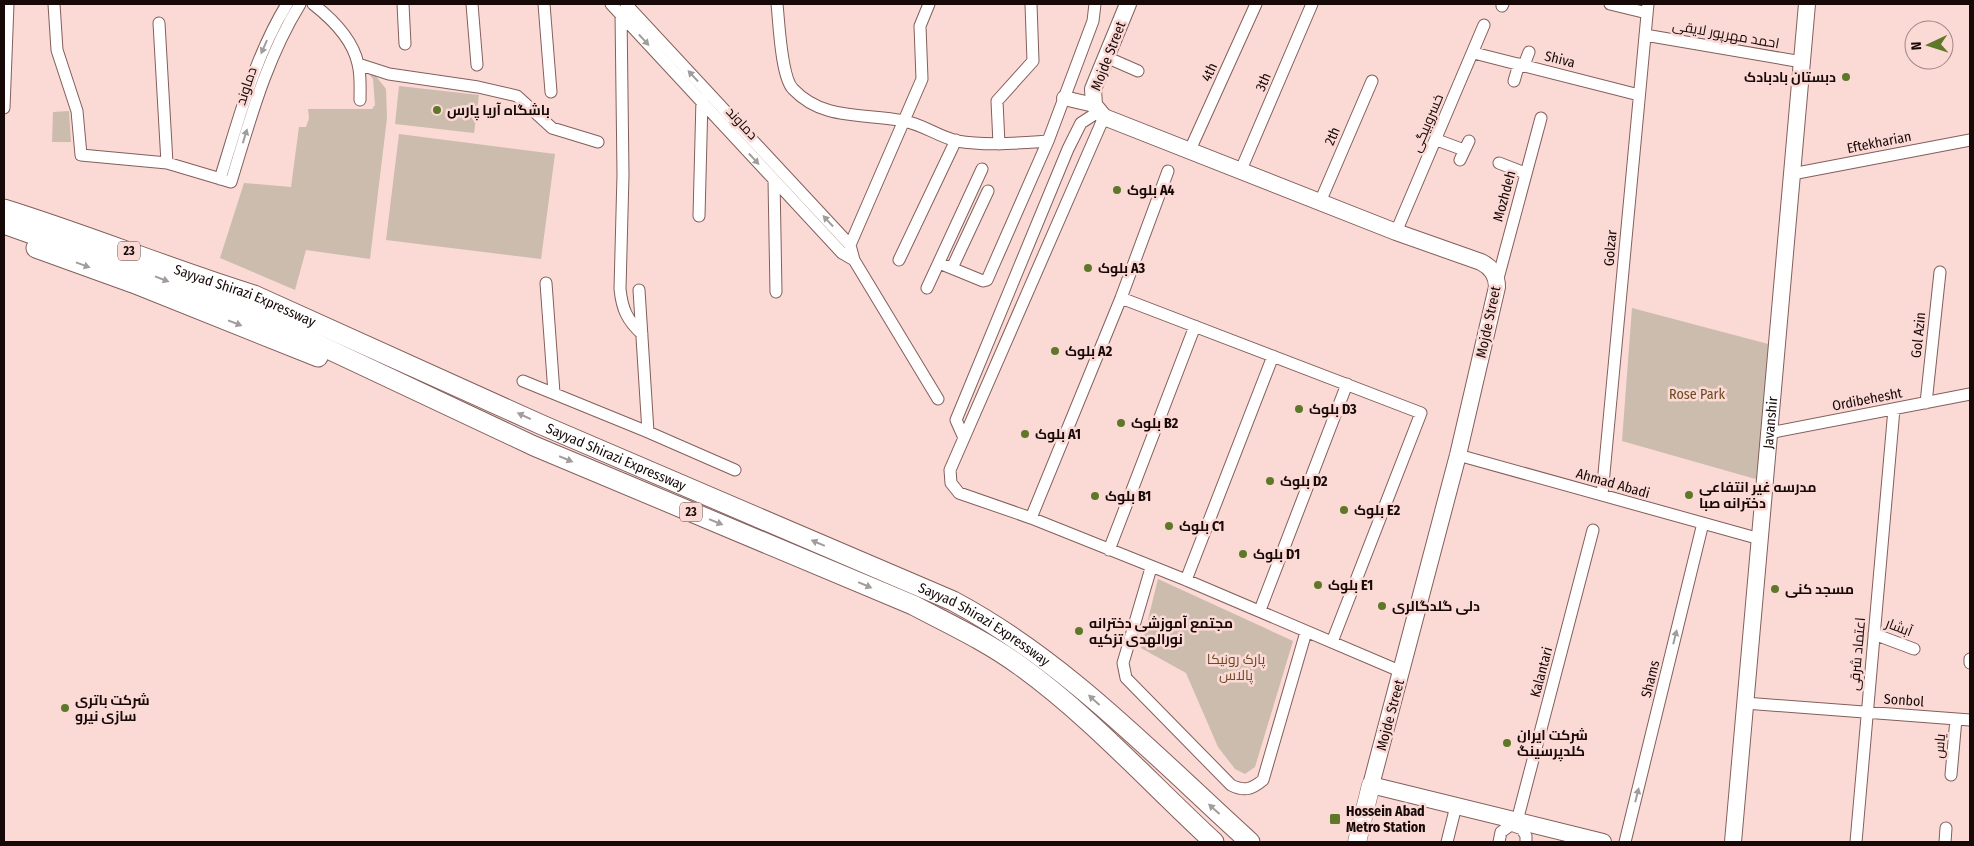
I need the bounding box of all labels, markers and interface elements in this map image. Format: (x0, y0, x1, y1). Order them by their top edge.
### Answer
street label: احمد مهرپور لایقی (1671, 17, 1781, 53)
street label: Mojde Street (1087, 19, 1130, 93)
north arrow (1904, 20, 1954, 70)
one-way arrow (638, 33, 650, 45)
one-way arrow (260, 40, 268, 54)
text: N (1908, 41, 1925, 51)
street label: Shiva (1543, 48, 1577, 71)
street label: 4th (1198, 60, 1221, 84)
street label: دماوند (232, 65, 261, 107)
place label: دبستان بادبادک (1744, 69, 1836, 86)
street label: 3th (1252, 70, 1275, 94)
one-way arrow (687, 71, 699, 83)
marker: دبستان بادبادک (1840, 71, 1852, 83)
street label: خسروبیگی (1408, 92, 1447, 155)
place label: باشگاه آریا پارس (447, 102, 550, 121)
street label: دماوند (722, 103, 761, 143)
marker: باشگاه آریا پارس (431, 104, 443, 116)
street label: 2th (1321, 125, 1344, 148)
one-way arrow (242, 128, 250, 143)
street label: Eftekharian (1845, 128, 1913, 157)
one-way arrow (749, 152, 760, 165)
street label: Mozhdeh (1490, 169, 1519, 223)
place label: بلوک A4 (1127, 182, 1175, 199)
marker: بلوک A4 (1111, 184, 1123, 196)
one-way arrow (822, 215, 833, 227)
street label: Golzar (1600, 229, 1621, 267)
road number: 23 (118, 242, 140, 260)
place label: بلوک A3 (1098, 260, 1146, 277)
one-way arrow (76, 261, 91, 269)
street label: Sayyad Shirazi Expressway (172, 261, 319, 331)
marker: بلوک A3 (1082, 262, 1094, 274)
one-way arrow (155, 276, 169, 284)
street label: Mojde Street (1473, 284, 1504, 360)
street label: Gol Azin (1908, 311, 1929, 359)
one-way arrow (227, 320, 242, 327)
place label: بلوک A2 (1065, 343, 1113, 360)
marker: بلوک A2 (1049, 345, 1061, 357)
street label: Ordibehesht (1831, 384, 1904, 415)
park label: Rose Park (1669, 386, 1725, 403)
street label: Javanshir (1760, 396, 1781, 450)
place label: بلوک D3 (1309, 401, 1357, 418)
marker: بلوک D3 (1293, 403, 1305, 415)
one-way arrow (517, 412, 531, 420)
place label: بلوک B2 (1131, 415, 1179, 432)
marker: بلوک B2 (1115, 417, 1127, 429)
street label: Sayyad Shirazi Expressway (543, 420, 689, 495)
place label: بلوک A1 (1035, 426, 1081, 443)
marker: بلوک A1 (1019, 428, 1031, 440)
one-way arrow (559, 455, 573, 463)
street label: Ahmad Abadi (1574, 465, 1652, 502)
place label: بلوک D2 (1280, 473, 1328, 490)
marker: بلوک D2 (1264, 475, 1276, 487)
place label: مدرسه غیر انتفاعی دخترانه صبا (1699, 479, 1816, 512)
place label: بلوک B1 (1105, 488, 1151, 505)
marker: مدرسه غیر انتفاعی دخترانه صبا (1683, 489, 1695, 501)
marker: بلوک B1 (1089, 490, 1101, 502)
road number: 23 (680, 502, 702, 522)
place label: بلوک E2 (1354, 502, 1401, 519)
marker: بلوک E2 (1338, 504, 1350, 516)
one-way arrow (709, 518, 724, 526)
place label: بلوک C1 (1179, 518, 1224, 535)
marker: بلوک C1 (1163, 520, 1175, 532)
one-way arrow (811, 539, 825, 547)
place label: بلوک D1 (1253, 546, 1300, 563)
marker: بلوک D1 (1237, 548, 1249, 560)
place label: بلوک E1 (1328, 577, 1373, 594)
street label: Sayyad Shirazi Expressway (916, 579, 1054, 670)
marker: بلوک E1 (1312, 579, 1324, 591)
one-way arrow (858, 581, 873, 589)
place label: مسجد کنی (1785, 581, 1854, 598)
marker: مسجد کنی (1769, 583, 1781, 595)
place label: دلی گلدگالری (1392, 598, 1480, 615)
marker: دلی گلدگالری (1376, 600, 1388, 612)
street label: آبشار (1882, 614, 1915, 640)
place label: مجتمع آموزشی دخترانه نورالهدی تزکیه (1089, 615, 1233, 648)
street label: اعتماد شرقی (1846, 617, 1869, 691)
marker: مجتمع آموزشی دخترانه نورالهدی تزکیه (1073, 625, 1085, 637)
one-way arrow (1671, 630, 1679, 645)
street label: Kalantari (1527, 645, 1556, 699)
park label: پارک رونیکا پالاس (1207, 651, 1265, 685)
street label: Shams (1638, 659, 1663, 700)
street label: Mojde Street (1373, 677, 1408, 753)
street label: Sonbol (1883, 691, 1925, 710)
place label: شرکت باتری سازی نیرو (75, 692, 150, 725)
one-way arrow (1088, 694, 1100, 706)
marker: شرکت باتری سازی نیرو (59, 702, 71, 714)
place label: شرکت ایران کلدپرسینگ (1517, 727, 1588, 762)
street label: یاس (1930, 733, 1949, 759)
marker: شرکت ایران کلدپرسینگ (1501, 737, 1513, 749)
one-way arrow (1633, 787, 1641, 802)
place label: Hossein Abad Metro Station (1346, 803, 1426, 836)
one-way arrow (1208, 804, 1221, 815)
marker: Hossein Abad Metro Station (1328, 812, 1342, 826)

